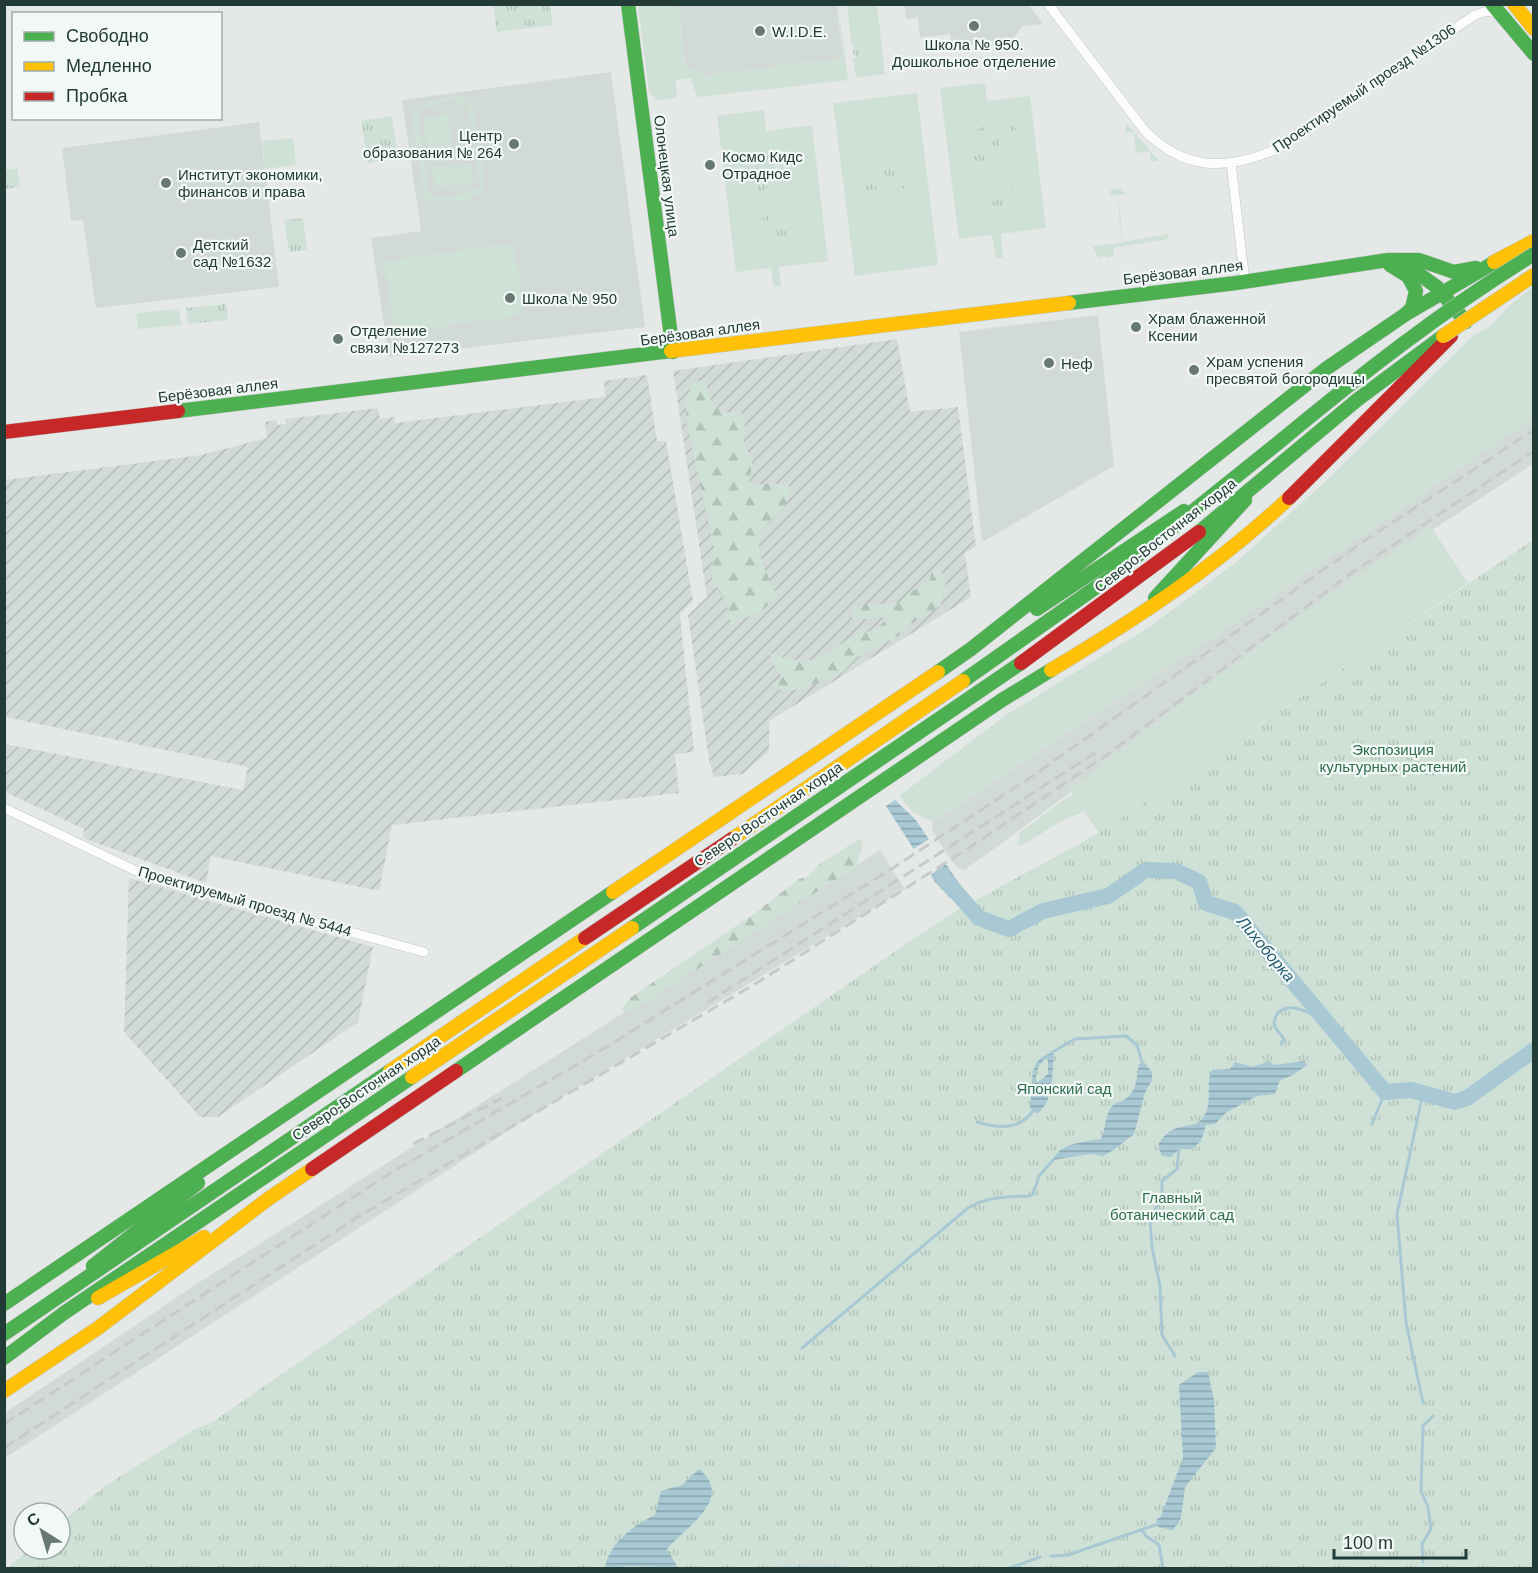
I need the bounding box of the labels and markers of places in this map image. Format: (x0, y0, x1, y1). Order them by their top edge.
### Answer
marker: Школа № 950. Дошкольное отделение (967, 19, 981, 33)
place label: W.I.D.E. (772, 23, 827, 40)
marker: W.I.D.E. (753, 24, 767, 38)
place label: Школа № 950. Дошкольное отделение (892, 36, 1056, 70)
place label: Центр образования № 264 (363, 127, 502, 161)
marker: Центр образования № 264 (507, 137, 521, 151)
place label: Космо Кидс Отрадное (722, 148, 803, 182)
marker: Космо Кидс Отрадное (703, 158, 717, 172)
place label: Институт экономики, финансов и права (178, 166, 323, 200)
marker: Институт экономики, финансов и права (159, 176, 173, 190)
place label: Детский сад №1632 (193, 236, 271, 270)
marker: Детский сад №1632 (174, 246, 188, 260)
place label: Школа № 950 (522, 290, 617, 307)
marker: Школа № 950 (503, 291, 517, 305)
place label: Храм блаженной Ксении (1148, 310, 1266, 344)
marker: Храм блаженной Ксении (1129, 320, 1143, 334)
place label: Отделение связи №127273 (350, 322, 459, 356)
marker: Отделение связи №127273 (331, 332, 345, 346)
place label: Храм успения пресвятой богородицы (1206, 353, 1365, 387)
place label: Неф (1061, 355, 1093, 372)
marker: Неф (1042, 356, 1056, 370)
marker: Храм успения пресвятой богородицы (1187, 363, 1201, 377)

